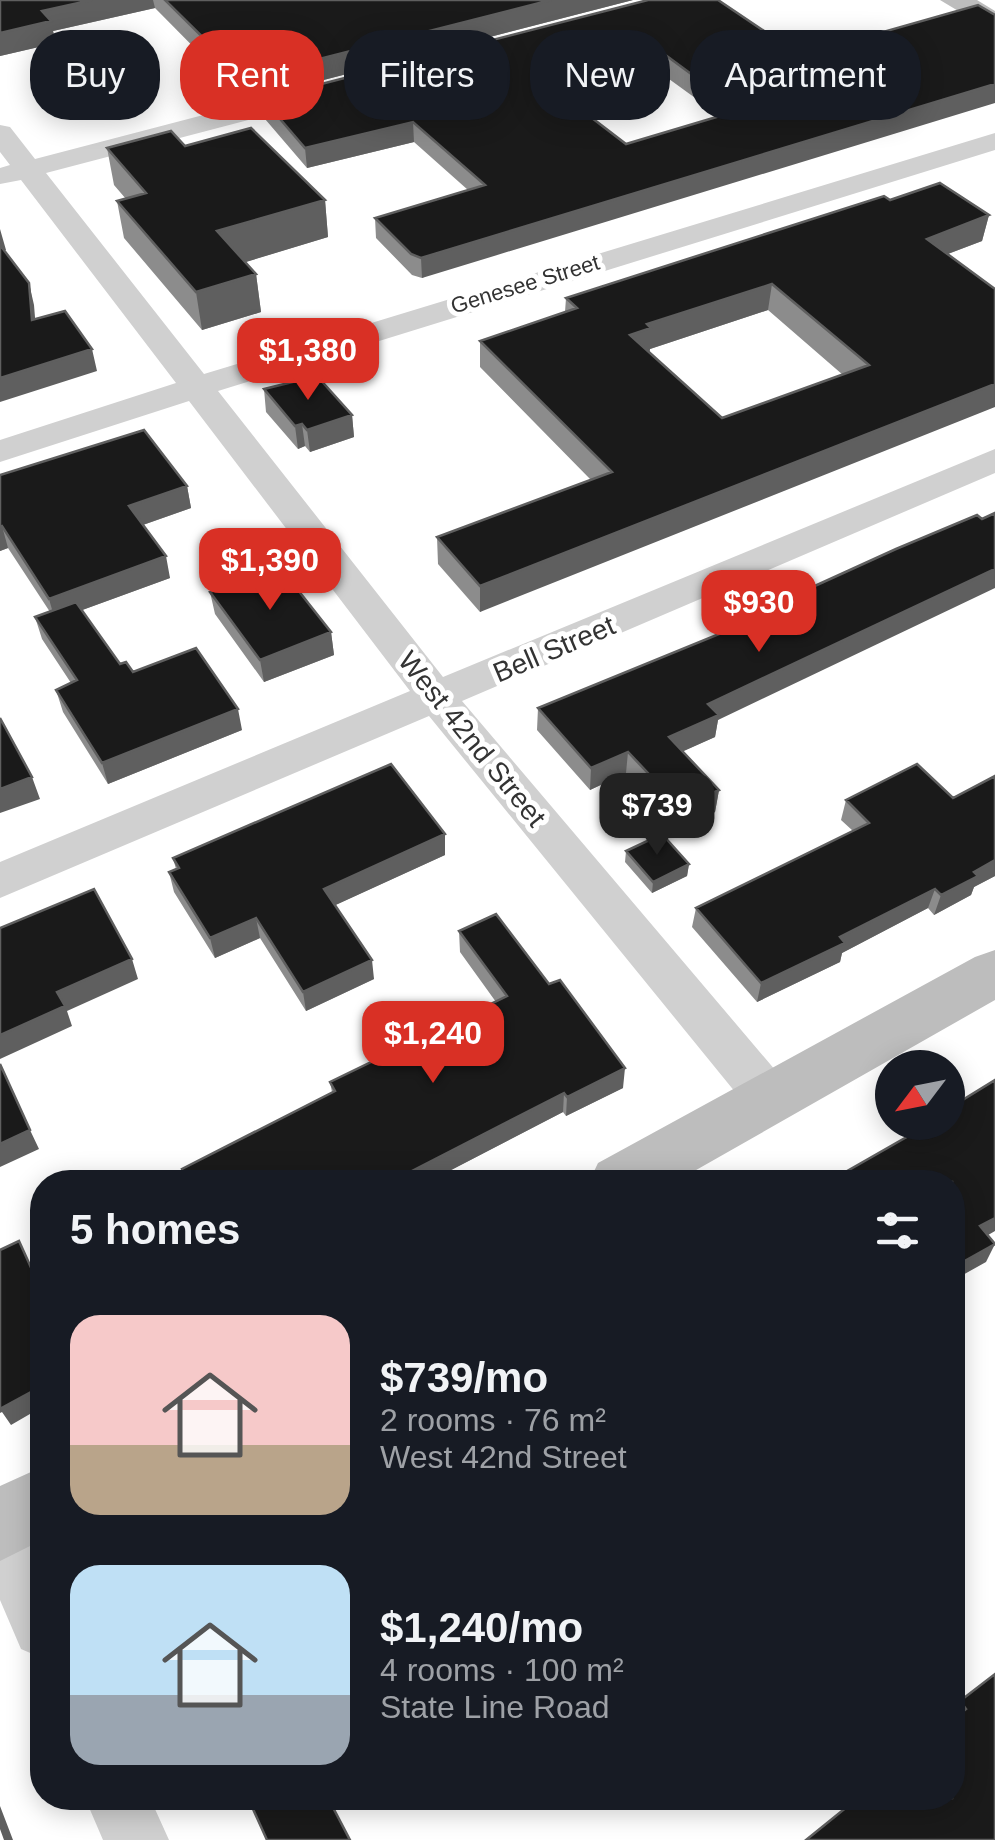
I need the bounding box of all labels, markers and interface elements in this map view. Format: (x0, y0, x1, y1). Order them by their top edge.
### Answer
chip: Buy (30, 30, 160, 120)
chip: Rent (180, 30, 324, 120)
chip: Filters (344, 30, 510, 120)
chip: New (530, 30, 670, 120)
chip: Apartment (690, 30, 921, 120)
street label: Genesee Street (448, 250, 602, 318)
pin: $1,380 (227, 318, 389, 403)
text: $1,380 (259, 332, 357, 368)
pin: $1,390 (189, 528, 351, 613)
text: $1,390 (221, 542, 319, 578)
pin: $930 (700, 570, 818, 655)
text: $930 (723, 584, 795, 620)
street label: Bell Street (488, 609, 620, 689)
street label: West 42nd Street (392, 645, 552, 833)
pin: $739 (598, 773, 716, 858)
text: $739 (621, 787, 693, 823)
pin: $1,240 (352, 1001, 514, 1086)
text: $1,240 (384, 1015, 482, 1051)
north arrow (875, 1050, 965, 1140)
map controls (875, 1050, 965, 1140)
icon: filters (870, 1203, 925, 1258)
text: 5 homes (70, 1206, 240, 1253)
text: $739/mo (380, 1354, 548, 1401)
icon: home (150, 1355, 270, 1475)
text: 2 rooms · 76 m² (380, 1402, 606, 1438)
text: West 42nd Street (380, 1439, 627, 1475)
text: $1,240/mo (380, 1604, 583, 1651)
icon: home (150, 1605, 270, 1725)
text: 4 rooms · 100 m² (380, 1652, 624, 1688)
text: State Line Road (380, 1689, 610, 1725)

